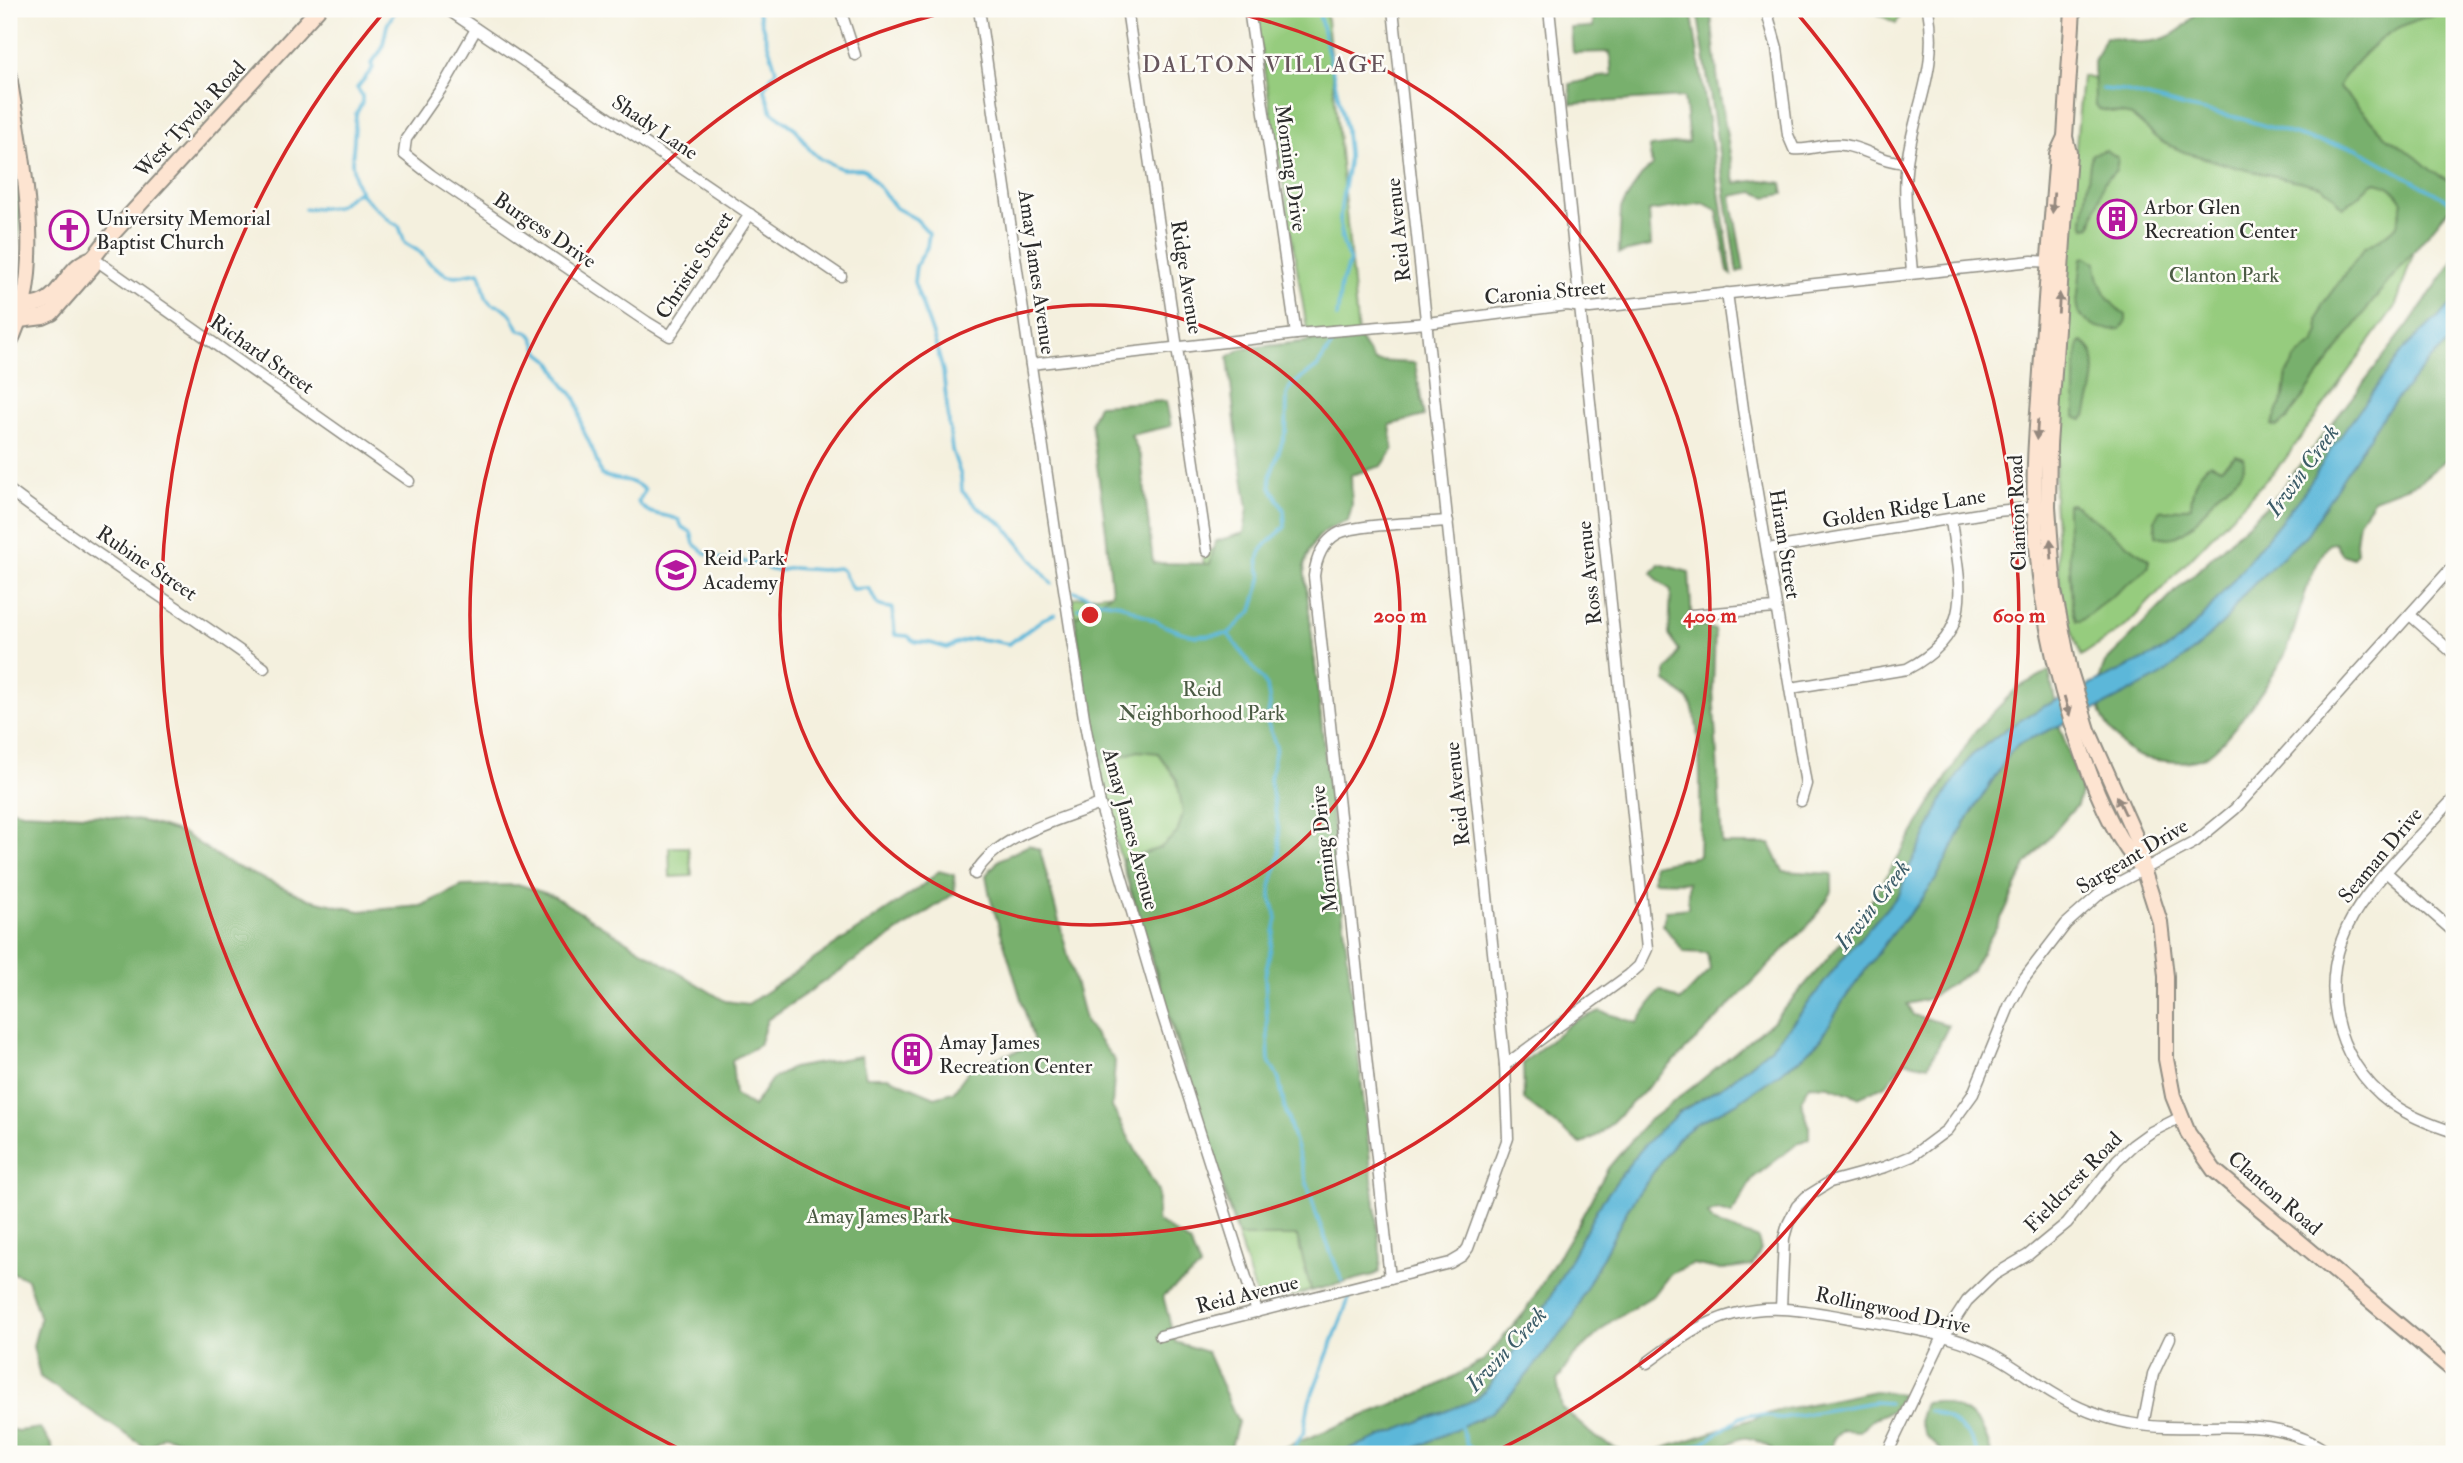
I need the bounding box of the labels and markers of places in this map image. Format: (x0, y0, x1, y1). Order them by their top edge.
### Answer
place label: Arbor Glen Recreation Center (2143, 194, 2297, 245)
building icon: Arbor Glen Recreation Center (2096, 198, 2138, 240)
place label: University Memorial Baptist Church (96, 205, 271, 256)
church icon: University Memorial Baptist Church (48, 209, 90, 251)
place label: Reid Park Academy (702, 545, 785, 596)
school or university icon: Reid Park Academy (655, 549, 697, 591)
centre of rings (1078, 603, 1102, 627)
place label: Amay James Recreation Center (938, 1029, 1092, 1080)
building icon: Amay James Recreation Center (891, 1033, 933, 1075)

